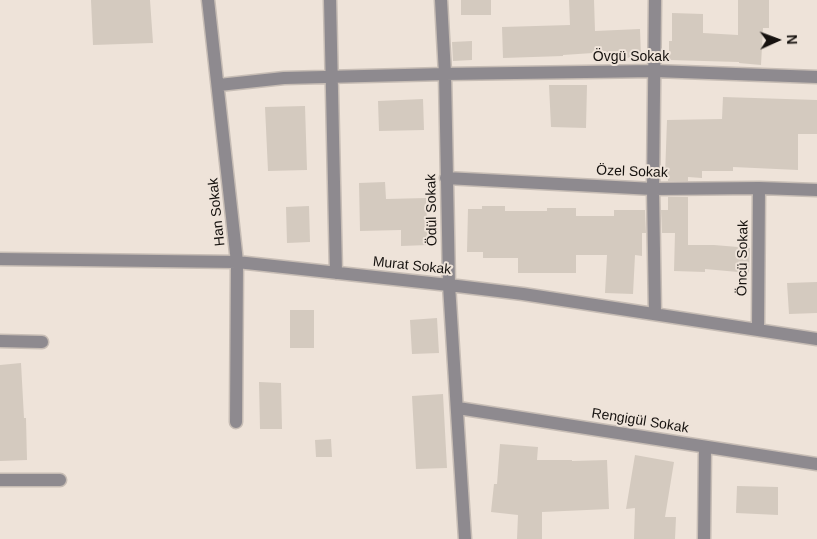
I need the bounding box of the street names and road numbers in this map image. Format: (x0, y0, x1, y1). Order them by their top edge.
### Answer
street label: Övgü Sokak (593, 49, 669, 65)
street label: Özel Sokak (596, 162, 668, 182)
street label: Ödül Sokak (423, 174, 441, 246)
street label: Han Sokak (205, 177, 229, 247)
street label: Öncü Sokak (734, 220, 752, 296)
street label: Murat Sokak (372, 254, 452, 278)
street label: Rengigül Sokak (590, 405, 690, 437)

